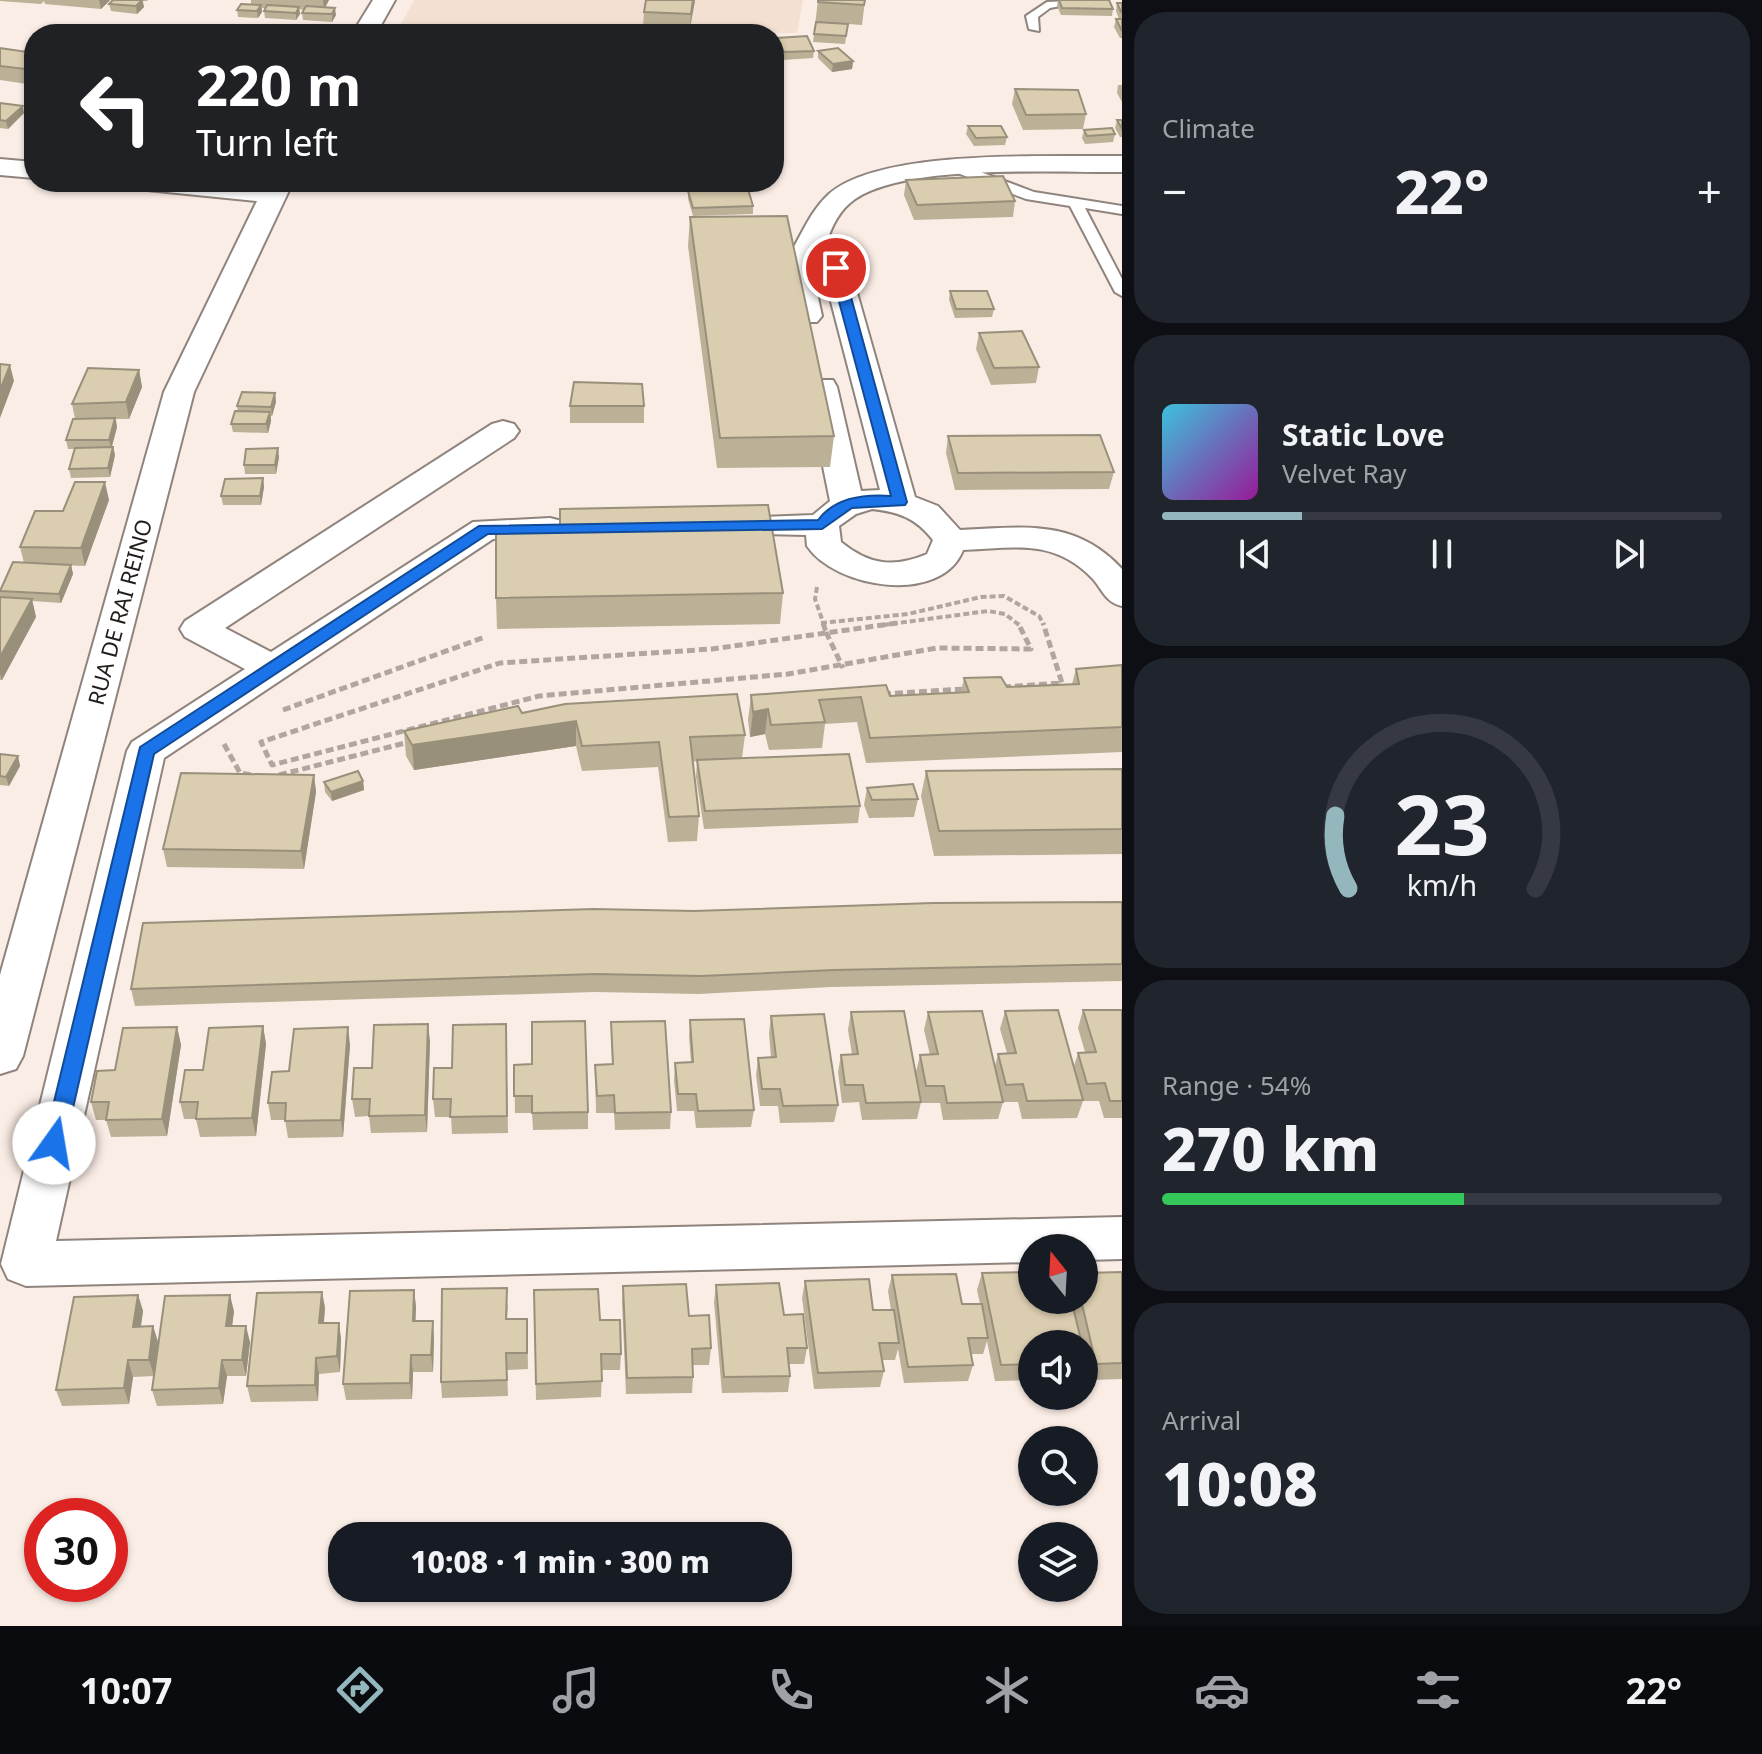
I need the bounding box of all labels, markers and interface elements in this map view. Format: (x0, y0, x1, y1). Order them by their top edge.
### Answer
text: 220 m (196, 46, 361, 122)
icon: left (64, 56, 168, 160)
text: Climate (1162, 110, 1255, 146)
text: Turn left (196, 118, 338, 167)
text: 22° (1395, 150, 1489, 232)
text: − (1162, 161, 1187, 221)
text: + (1697, 161, 1722, 221)
pin (802, 234, 870, 302)
icon: arrive (814, 246, 858, 290)
text: Static Love (1282, 414, 1445, 455)
text: Velvet Ray (1282, 455, 1407, 491)
street label: RUA DE RAI REINO (80, 515, 158, 708)
icon: previous (1233, 532, 1277, 576)
icon: pause (1420, 532, 1464, 576)
icon: next (1607, 532, 1651, 576)
text: 23 (1394, 766, 1490, 879)
text: km/h (1407, 865, 1477, 904)
text: Range · 54% (1162, 1067, 1311, 1103)
position arrow (12, 1101, 96, 1185)
text: 270 km (1162, 1107, 1379, 1189)
north arrow (1018, 1234, 1098, 1314)
map controls (1018, 1234, 1098, 1602)
button: sound (1018, 1330, 1098, 1410)
text: Arrival (1162, 1402, 1241, 1438)
button: search (1018, 1426, 1098, 1506)
text: 10:08 (1162, 1442, 1318, 1524)
speed limit sign: 30 (24, 1498, 128, 1602)
button: layers (1018, 1522, 1098, 1602)
text: 10:08 · 1 min · 300 m (410, 1541, 710, 1582)
icon: directions (332, 1662, 388, 1718)
icon: music (548, 1662, 604, 1718)
icon: phone (763, 1662, 819, 1718)
icon: climate (979, 1662, 1035, 1718)
icon: car (1194, 1662, 1250, 1718)
icon: filters (1410, 1662, 1466, 1718)
text: 10:07 (80, 1666, 172, 1715)
text: 22° (1626, 1666, 1682, 1715)

